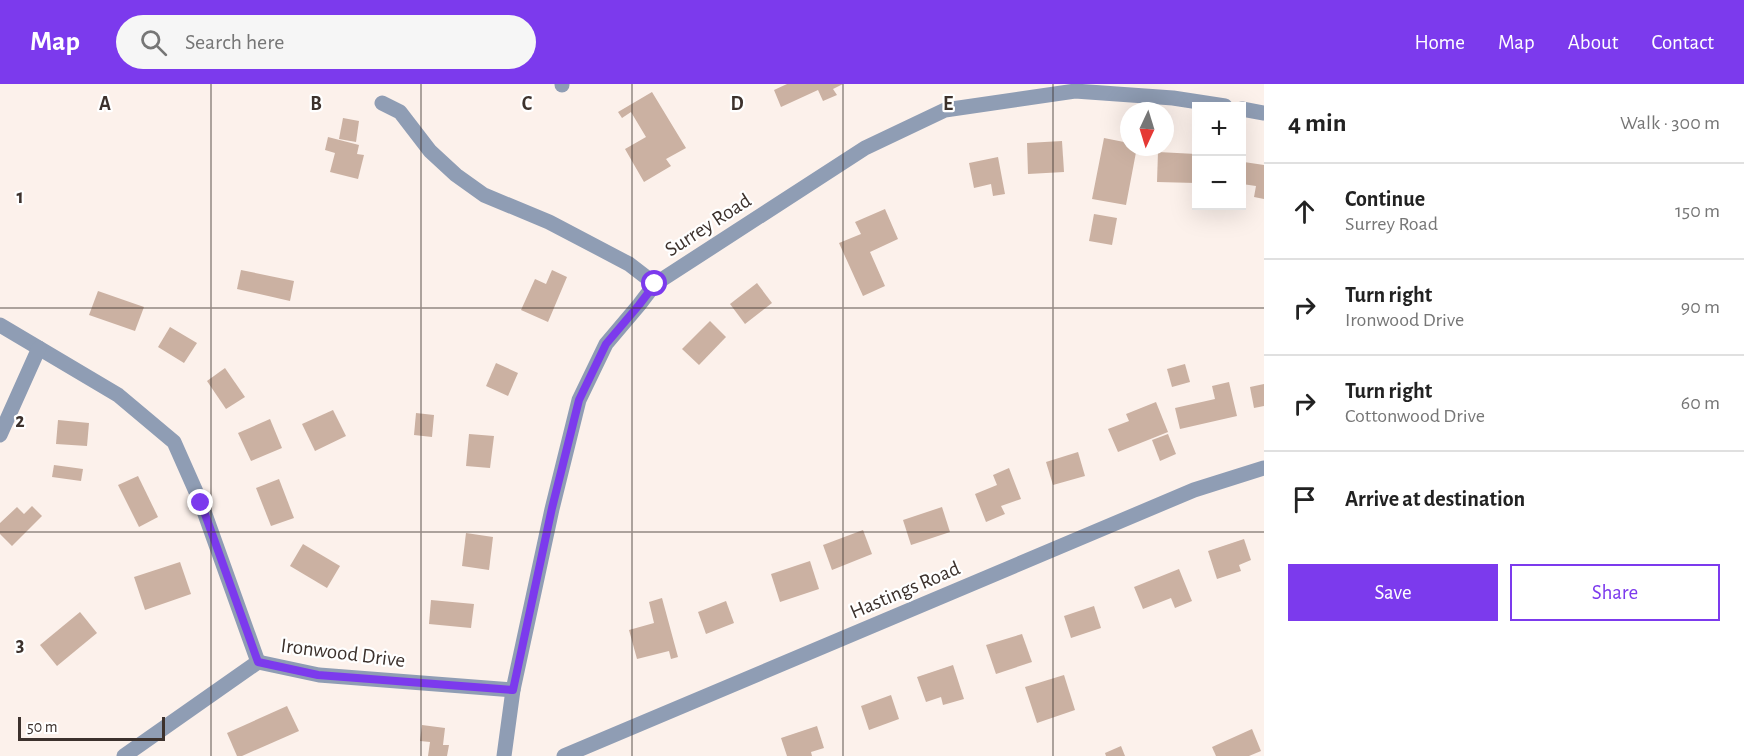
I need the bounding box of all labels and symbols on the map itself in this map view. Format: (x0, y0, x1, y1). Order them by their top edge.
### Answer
text: A (99, 94, 111, 114)
text: B (310, 94, 322, 114)
text: C (522, 94, 533, 114)
text: D (730, 94, 744, 114)
text: E (943, 94, 953, 114)
north arrow (1120, 102, 1174, 156)
text: 1 (16, 187, 24, 207)
street label: Surrey Road (661, 189, 755, 260)
route start (641, 270, 667, 296)
text: 2 (15, 411, 25, 431)
route end (187, 489, 213, 515)
street label: Hastings Road (847, 557, 963, 623)
text: 3 (16, 635, 24, 655)
street label: Ironwood Drive (280, 635, 406, 671)
scale bar (18, 714, 165, 742)

